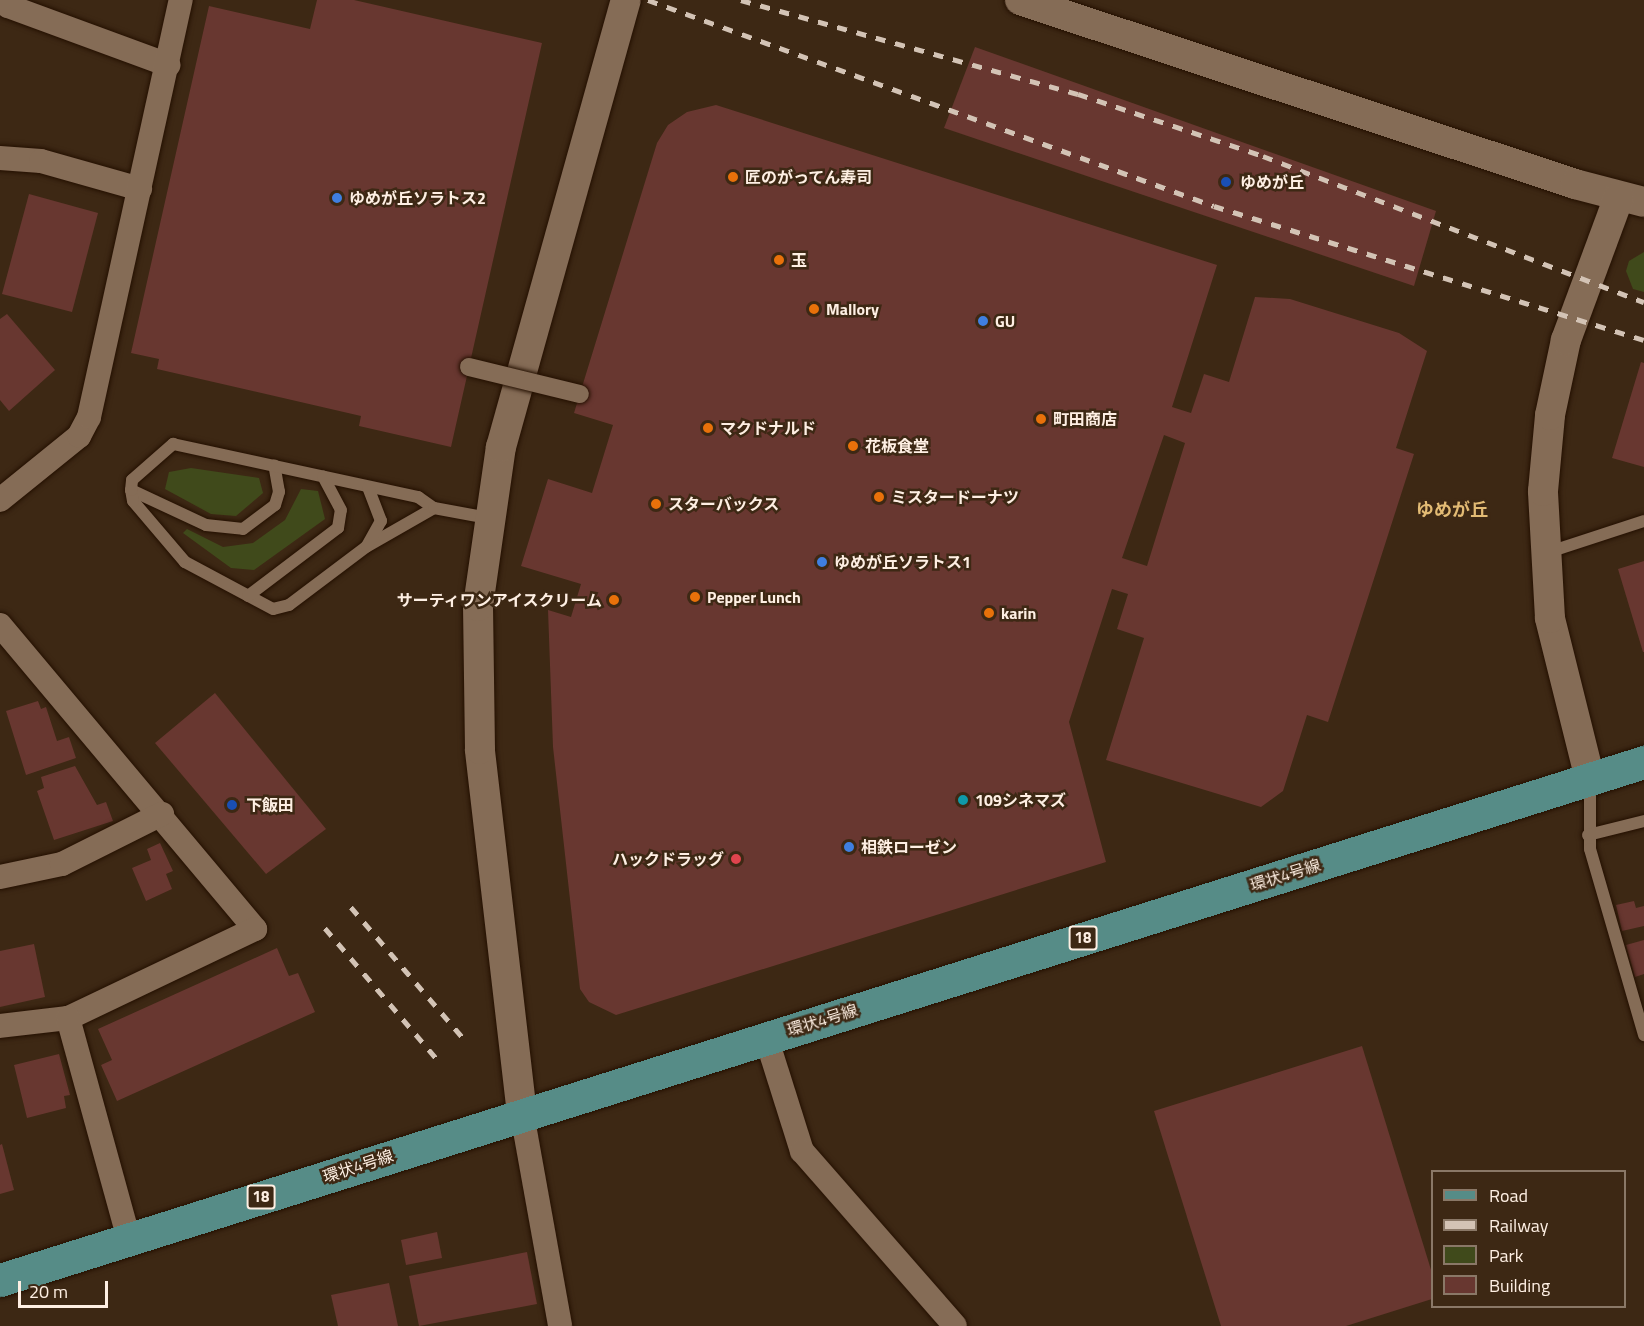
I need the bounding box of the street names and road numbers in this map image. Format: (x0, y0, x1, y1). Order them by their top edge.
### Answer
street label: 環状4号線 (1247, 855, 1323, 895)
road number: 18 (1068, 926, 1098, 950)
street label: 環状4号線 (784, 1000, 860, 1040)
street label: 環状4号線 (320, 1146, 396, 1186)
road number: 18 (246, 1185, 276, 1209)

